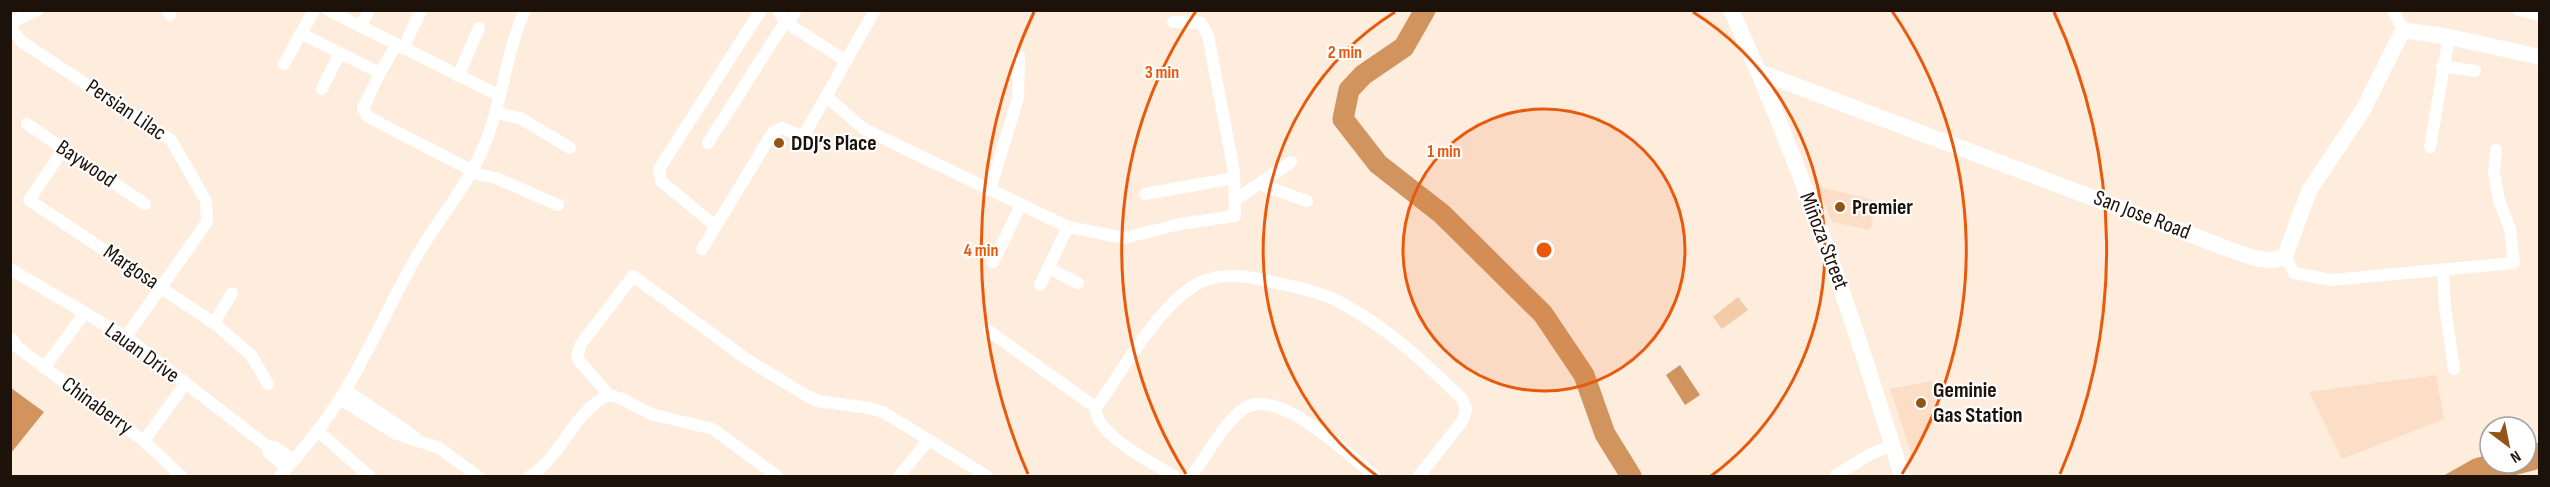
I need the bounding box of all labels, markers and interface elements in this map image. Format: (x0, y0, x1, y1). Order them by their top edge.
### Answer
text: 2 min (1328, 42, 1362, 63)
text: 3 min (1145, 62, 1179, 83)
street label: Persian Lilac (81, 73, 171, 147)
place label: DDJ’s Place (791, 130, 877, 157)
street label: Baywood (51, 134, 121, 194)
marker: DDJ’s Place (772, 136, 786, 150)
text: 1 min (1427, 141, 1461, 162)
street label: San Jose Road (2090, 184, 2194, 246)
street label: Miñoza Street (1793, 189, 1855, 294)
place label: Premier (1852, 194, 1913, 221)
marker: Premier (1833, 200, 1847, 214)
street label: Margosa (98, 239, 164, 295)
text: 4 min (964, 240, 998, 261)
centre of rings (1534, 240, 1554, 260)
street label: Lauan Drive (99, 317, 185, 389)
street label: Chinaberry (56, 371, 138, 441)
place label: Geminie Gas Station (1933, 377, 2023, 429)
marker: Geminie Gas Station (1914, 396, 1928, 410)
north arrow (2478, 415, 2538, 475)
text: N (2506, 446, 2524, 467)

